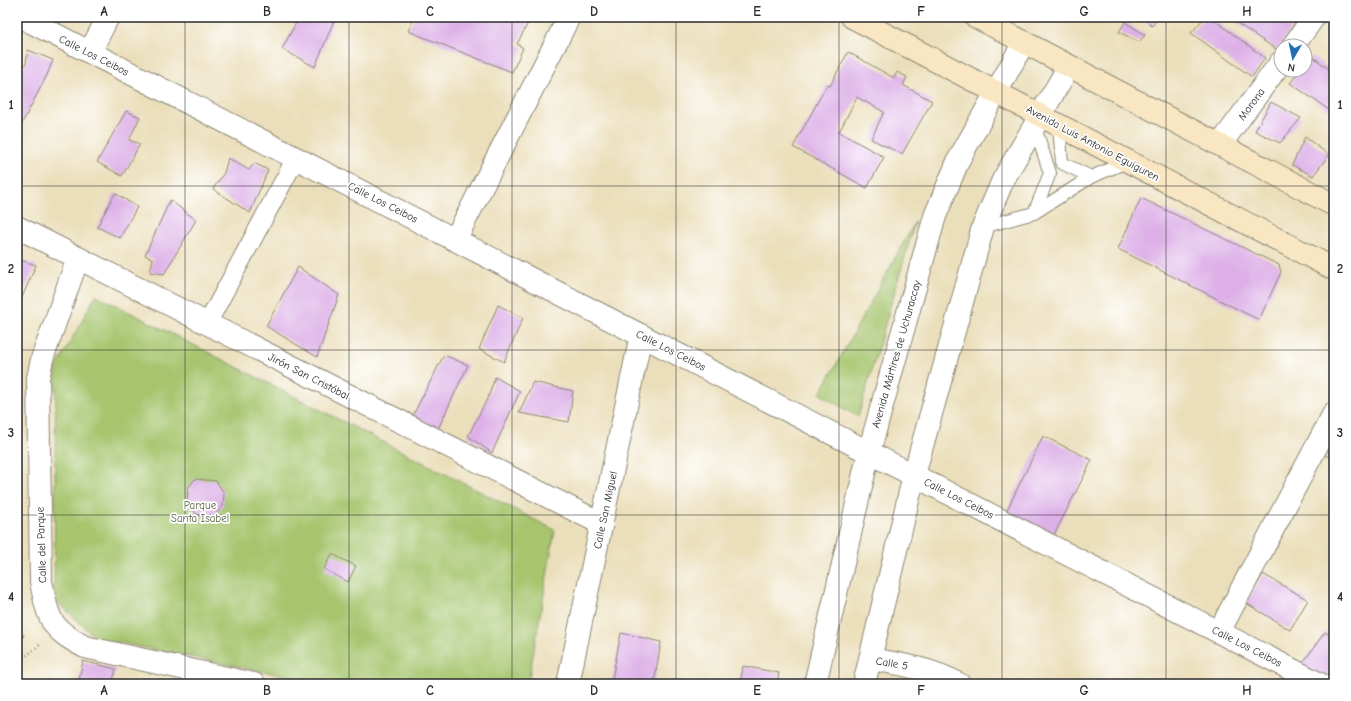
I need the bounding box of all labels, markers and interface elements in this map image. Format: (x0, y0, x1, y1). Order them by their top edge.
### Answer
text: A (100, 4, 108, 19)
text: B (263, 4, 271, 19)
text: C (426, 4, 434, 19)
text: D (590, 4, 598, 19)
text: E (753, 4, 761, 19)
text: F (917, 4, 925, 19)
text: G (1079, 4, 1089, 19)
text: H (1242, 4, 1252, 19)
street label: Calle Los Ceibos (57, 32, 131, 79)
north arrow (1273, 38, 1313, 78)
text: N (1287, 60, 1296, 74)
street label: Morona (1235, 86, 1267, 123)
text: 1 (8, 97, 14, 112)
text: 1 (1337, 97, 1343, 112)
street label: Avenida Luis Antonio Eguiguren (1024, 103, 1161, 184)
street label: Calle Los Ceibos (346, 179, 420, 226)
text: 2 (8, 261, 14, 276)
text: 2 (1337, 261, 1343, 276)
street label: Avenida Mártires de Uchuraccay (869, 279, 924, 430)
street label: Calle Los Ceibos (634, 327, 708, 374)
street label: Jirón San Cristóbal (266, 350, 352, 403)
text: 3 (8, 425, 14, 440)
text: 3 (1337, 425, 1343, 440)
street label: Calle San Miguel (591, 470, 620, 550)
street label: Calle Los Ceibos (922, 475, 996, 522)
park label: Parque Santa Isabel (171, 499, 229, 525)
street label: Calle del Parque (34, 506, 49, 583)
text: 4 (8, 589, 14, 604)
text: 4 (1337, 589, 1343, 604)
street label: Calle Los Ceibos (1210, 623, 1284, 670)
street label: Calle 5 (875, 654, 909, 673)
text: A (100, 683, 108, 698)
text: B (263, 683, 271, 698)
text: C (426, 683, 434, 698)
text: D (590, 683, 598, 698)
text: E (753, 683, 761, 698)
text: F (917, 683, 925, 698)
text: G (1079, 683, 1089, 698)
text: H (1242, 683, 1252, 698)

